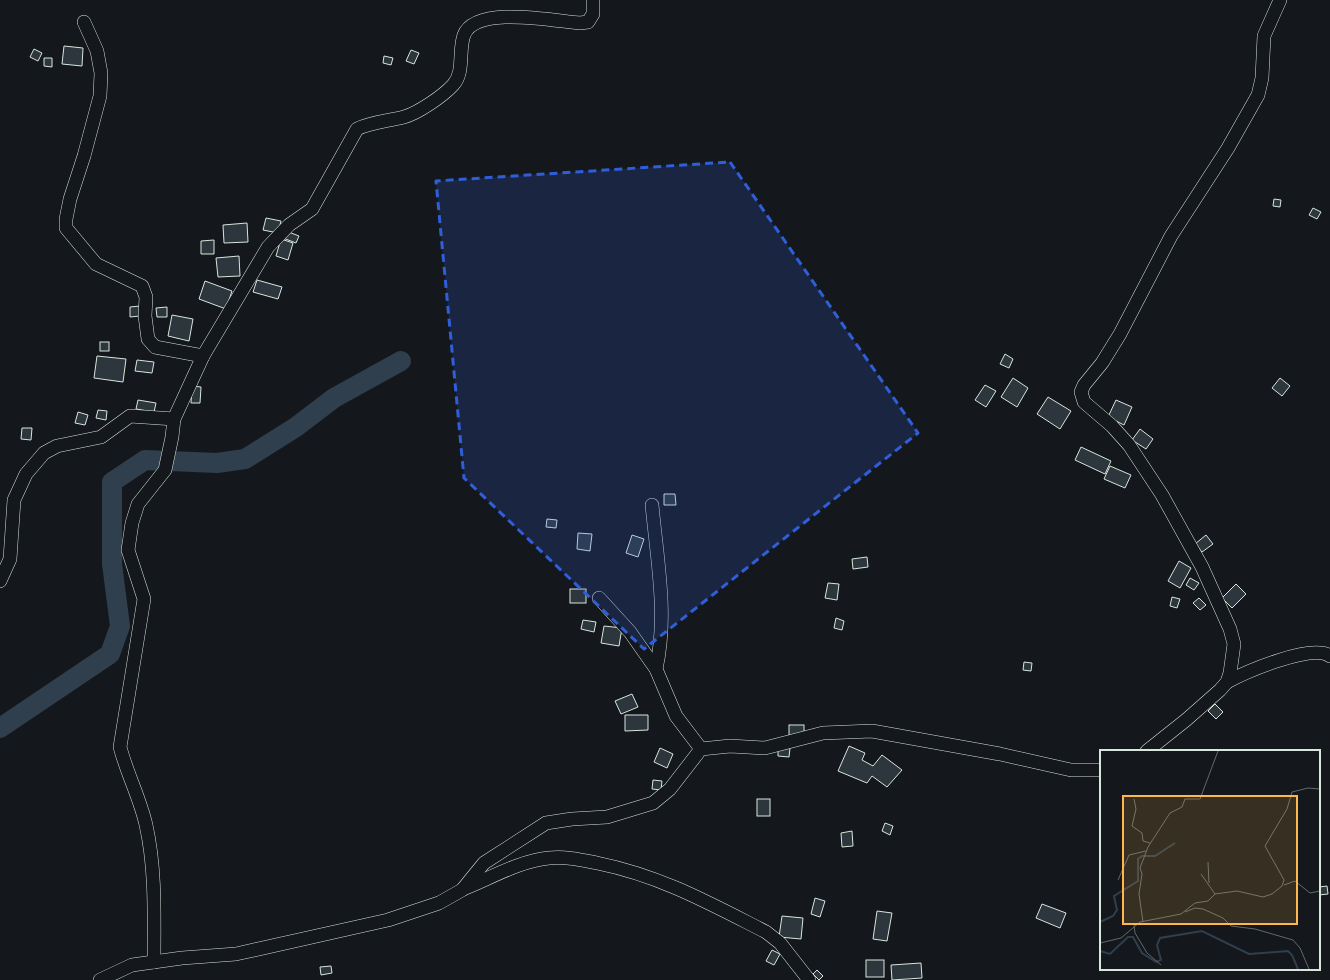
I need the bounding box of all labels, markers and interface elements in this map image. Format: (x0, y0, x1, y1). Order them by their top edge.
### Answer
inset map (1100, 750, 1320, 970)

